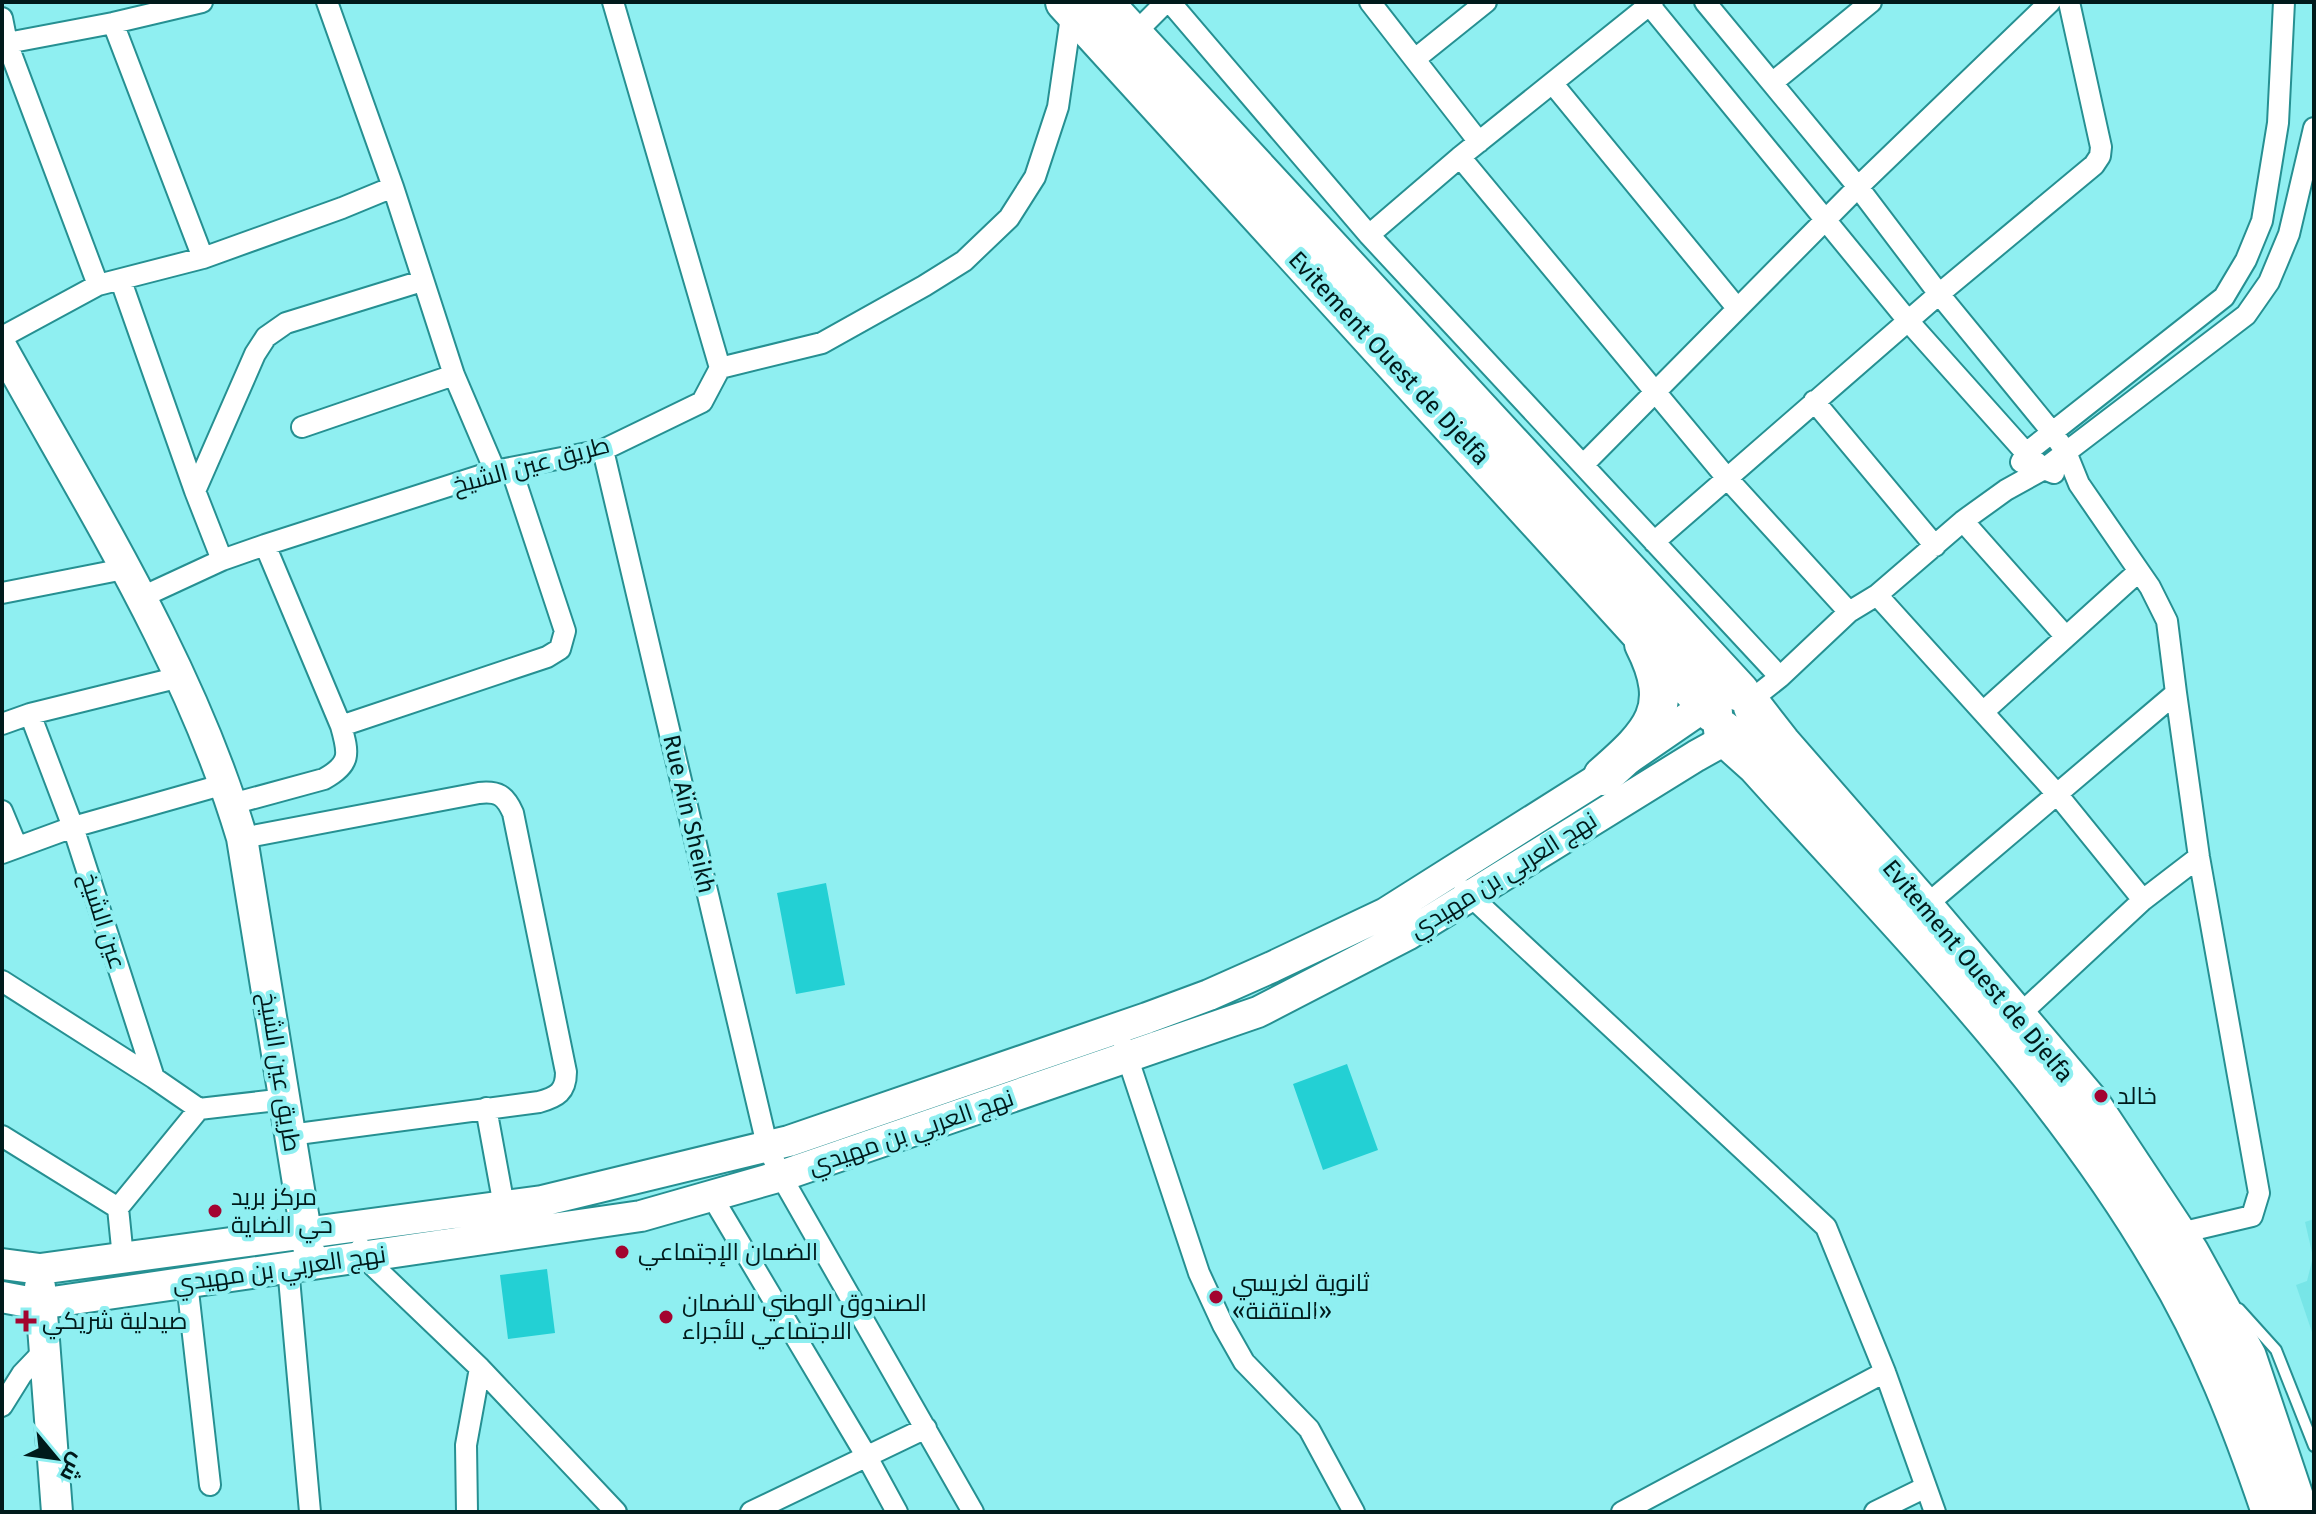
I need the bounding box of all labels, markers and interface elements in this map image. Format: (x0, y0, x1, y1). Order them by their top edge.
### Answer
street label: Evitement Ouest de Djelfa (1283, 245, 1495, 471)
street label: طريق عين الشيخ (449, 431, 613, 501)
street label: Rue Aïn Sheikh (657, 732, 721, 896)
street label: نهج العربي بن مهيدي (1404, 806, 1604, 948)
street label: Evitement Ouest de Djelfa (1877, 854, 2079, 1088)
street label: عين الشيخ (72, 869, 132, 974)
street label: طريق عين الشيخ (252, 990, 306, 1154)
place label: خالد (2117, 1082, 2157, 1110)
street label: نهج العربي بن مهيدي (805, 1084, 1019, 1185)
marker: خالد (2092, 1087, 2110, 1105)
place label: مركز بريد حي الضاية (231, 1183, 333, 1244)
marker: مركز بريد حي الضاية (206, 1202, 224, 1220)
place label: الضمان الإجتماعي (638, 1238, 818, 1271)
street label: نهج العربي بن مهيدي (170, 1240, 388, 1303)
marker: الضمان الإجتماعي (613, 1243, 631, 1261)
place label: ثانوية لغريسي «المتقنة» (1232, 1269, 1370, 1325)
marker: ثانوية لغريسي «المتقنة» (1207, 1288, 1225, 1306)
place label: الصندوق الوطني للضمان الاجتماعي للأجراء (682, 1289, 927, 1350)
place label: صيدلية شريكي (42, 1307, 187, 1340)
marker: الصندوق الوطني للضمان الاجتماعي للأجراء (657, 1308, 675, 1326)
marker: صيدلية شريكي (17, 1312, 35, 1330)
north arrow (16, 1418, 96, 1498)
text: ش (54, 1449, 92, 1486)

